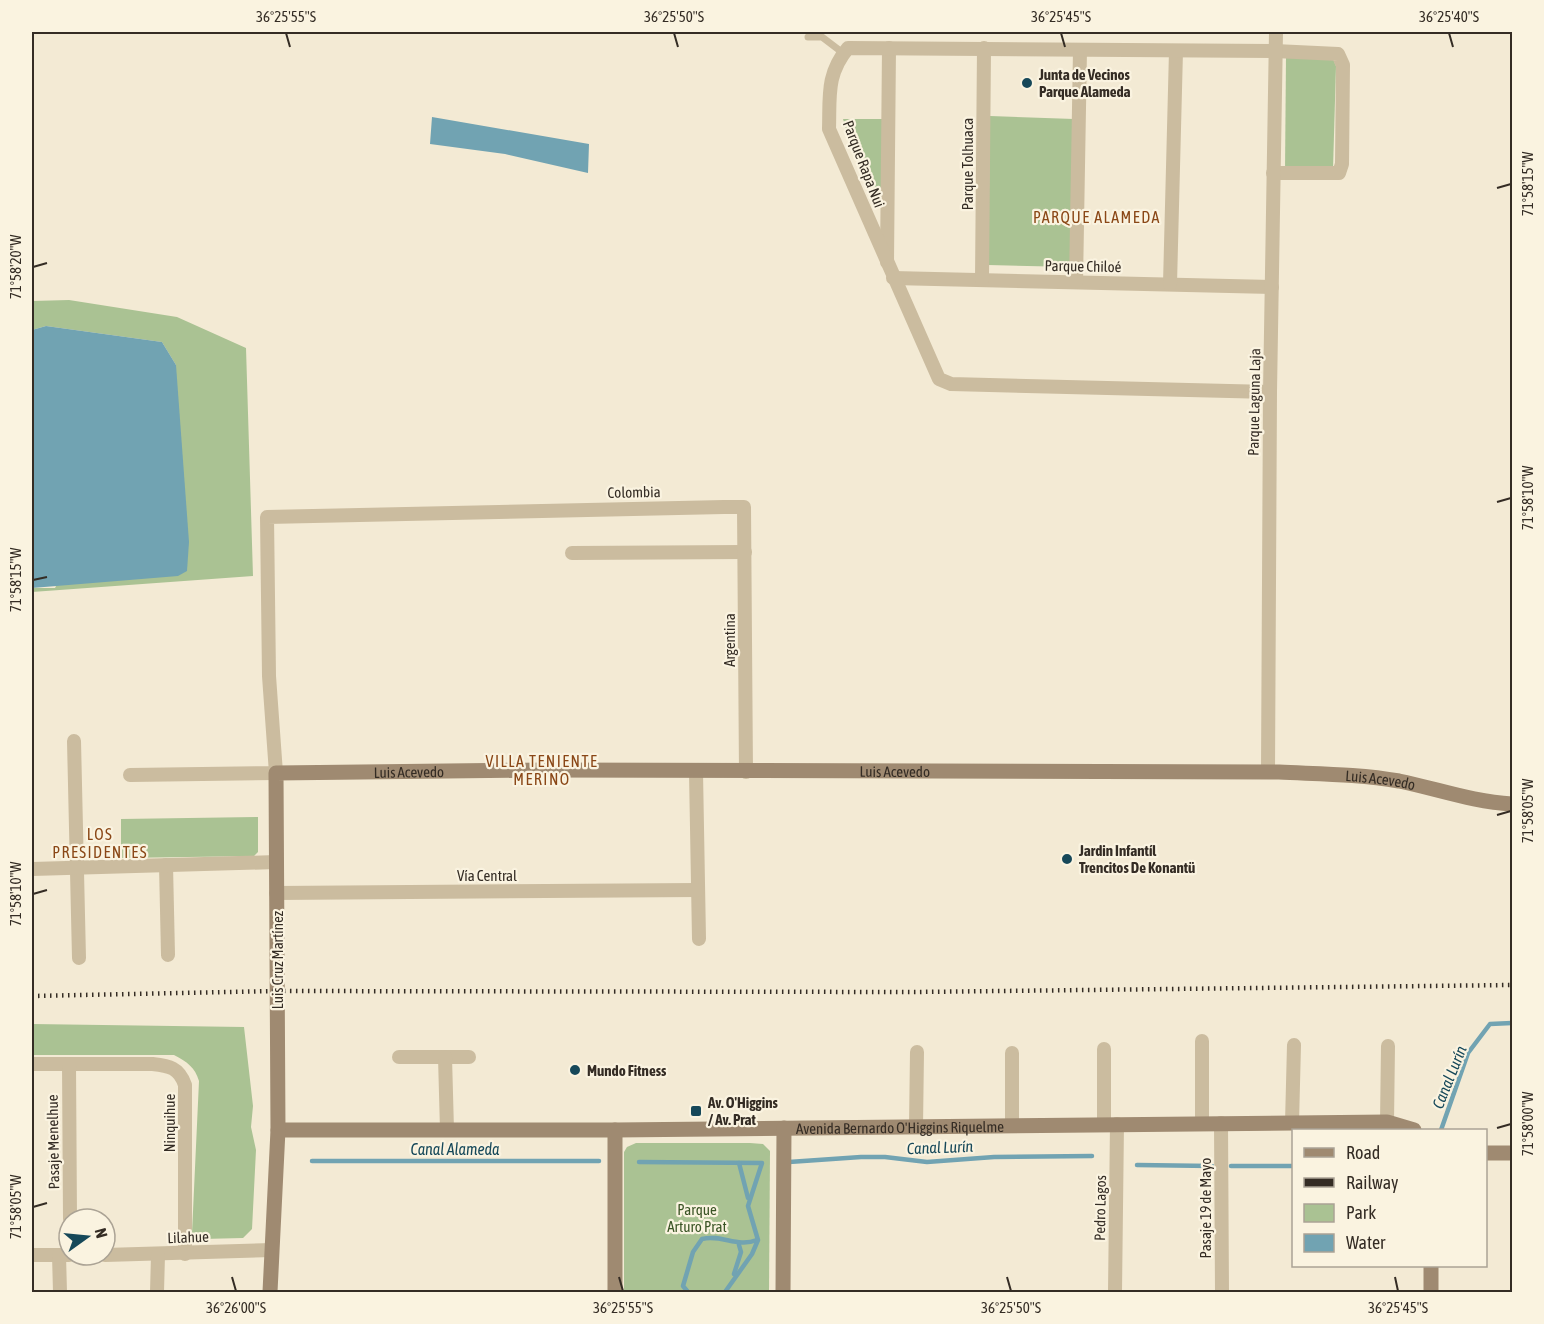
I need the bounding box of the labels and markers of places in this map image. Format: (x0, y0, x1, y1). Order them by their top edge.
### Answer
place label: Junta de Vecinos Parque Alameda (1038, 66, 1131, 100)
marker: Junta de Vecinos Parque Alameda (1020, 76, 1034, 90)
place label: Jardin Infantíl Trencitos De Konantü (1078, 842, 1195, 876)
marker: Jardin Infantíl Trencitos De Konantü (1060, 852, 1074, 866)
place label: Mundo Fitness (587, 1062, 667, 1079)
marker: Mundo Fitness (568, 1063, 582, 1077)
place label: Av. O'Higgins / Av. Prat (707, 1094, 779, 1128)
marker: Av. O'Higgins / Av. Prat (689, 1104, 703, 1118)

